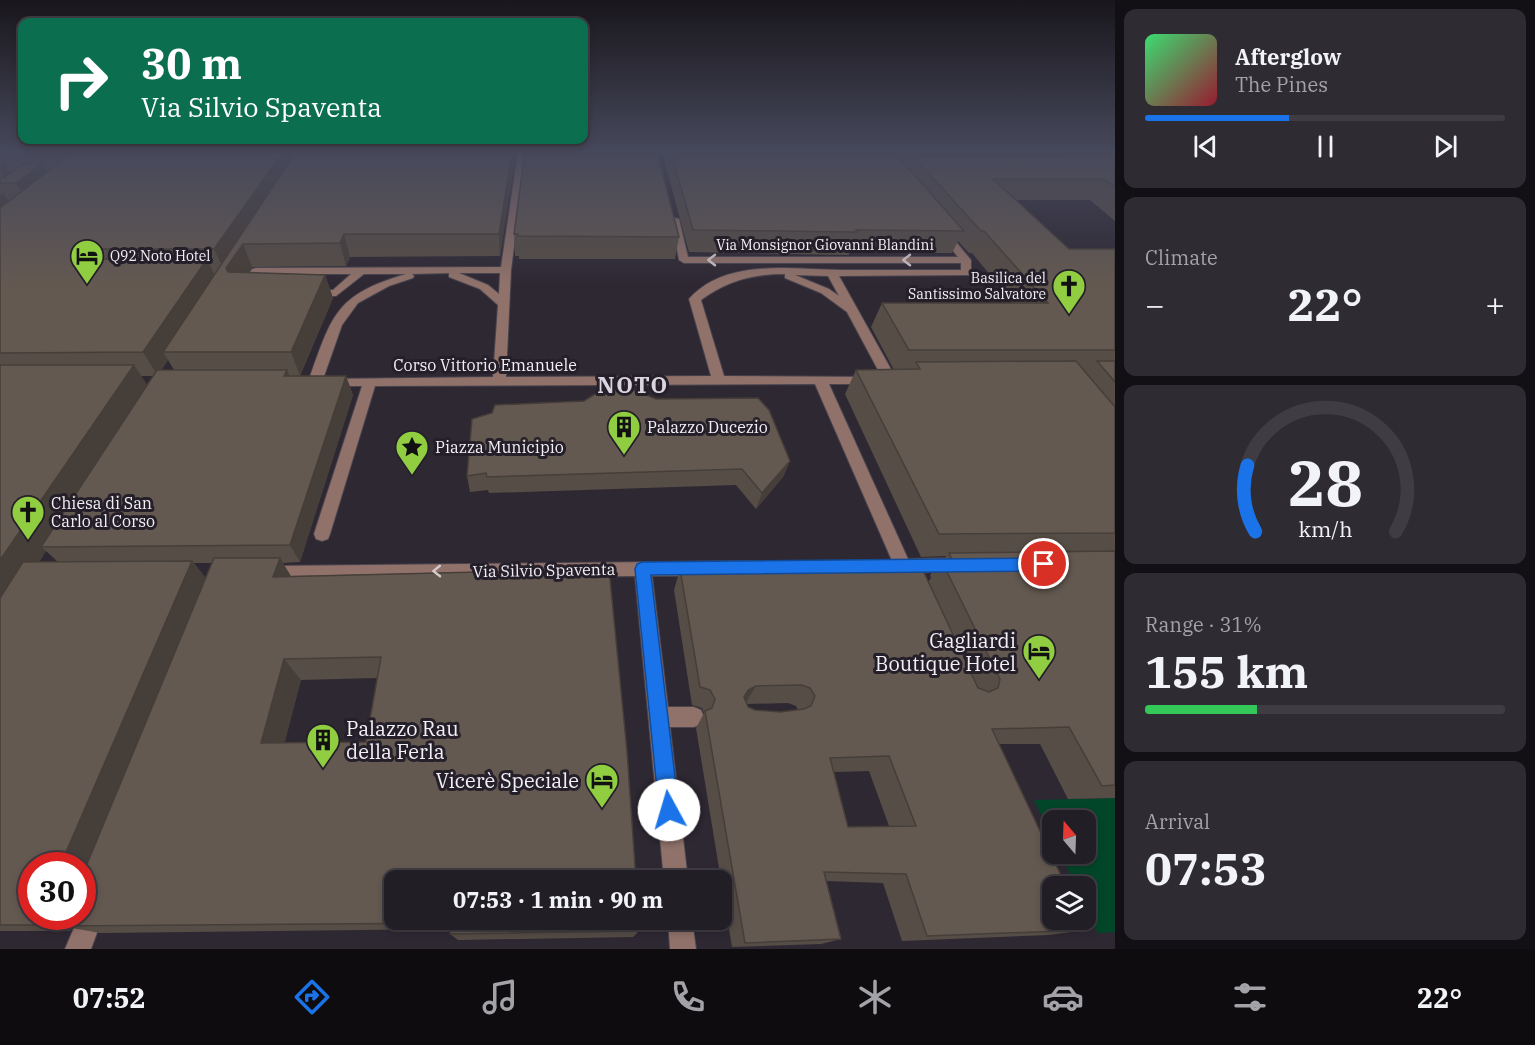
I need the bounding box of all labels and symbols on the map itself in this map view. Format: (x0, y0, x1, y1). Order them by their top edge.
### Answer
street label: Via Monsignor Giovanni Blandini (716, 236, 934, 254)
hotel icon: Q92 Noto Hotel (69, 238, 105, 285)
place label: Q92 Noto Hotel (110, 247, 210, 265)
one-way arrow (708, 254, 717, 266)
one-way arrow (903, 254, 912, 266)
church icon: Basilica del Santissimo Salvatore (1051, 268, 1087, 315)
place label: Basilica del Santissimo Salvatore (908, 269, 1046, 303)
street label: Corso Vittorio Emanuele (393, 355, 577, 375)
district label: NOTO (597, 370, 669, 399)
building icon: Palazzo Ducezio (606, 409, 642, 456)
place label: Palazzo Ducezio (647, 417, 768, 437)
place icon: Piazza Municipio (394, 429, 430, 476)
place label: Piazza Municipio (435, 437, 564, 457)
place label: Chiesa di San Carlo al Corso (51, 493, 155, 531)
church icon: Chiesa di San Carlo al Corso (10, 494, 46, 541)
pin (1018, 538, 1069, 589)
street label: Via Silvio Spaventa (472, 559, 616, 581)
one-way arrow (433, 565, 442, 577)
place label: Gagliardi Boutique Hotel (875, 627, 1016, 677)
hotel icon: Gagliardi Boutique Hotel (1021, 633, 1057, 680)
place label: Palazzo Rau della Ferla (346, 715, 459, 765)
building icon: Palazzo Rau della Ferla (305, 722, 341, 769)
hotel icon: Vicerè Speciale (584, 762, 620, 809)
place label: Vicerè Speciale (436, 767, 579, 794)
position arrow (637, 778, 701, 842)
north arrow (1042, 810, 1096, 864)
speed limit sign: 30 (18, 852, 96, 930)

